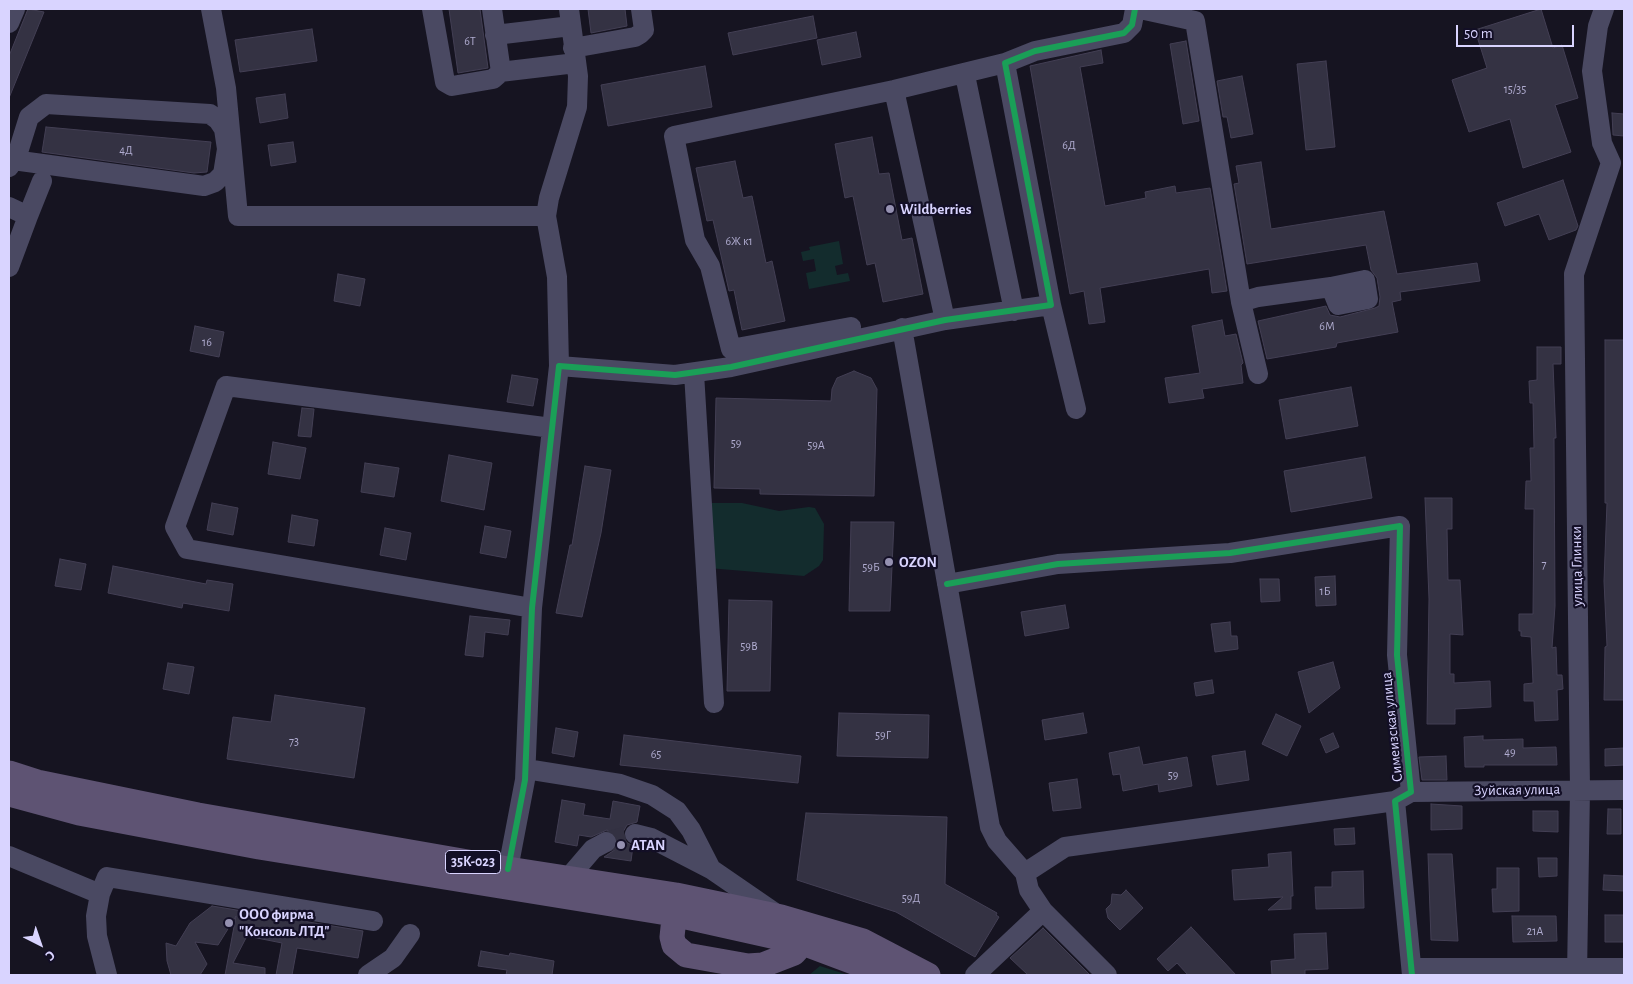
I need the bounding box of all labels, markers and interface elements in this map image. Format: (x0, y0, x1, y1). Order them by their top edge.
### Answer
scale bar (1458, 15, 1576, 47)
text: 50 m (1464, 26, 1493, 41)
house number: 6Т (464, 34, 476, 48)
house number: 15/35 (1504, 82, 1526, 96)
house number: 6Д (1062, 138, 1076, 152)
house number: 4Д (119, 143, 133, 157)
place label: Wildberries (900, 200, 971, 218)
marker: Wildberries (884, 203, 896, 215)
house number: 6Ж к1 (725, 234, 753, 248)
house number: 6М (1319, 319, 1335, 333)
house number: 16 (202, 335, 212, 349)
house number: 59 (731, 436, 741, 450)
house number: 59А (807, 438, 825, 452)
street label: улица Глинки (1567, 526, 1587, 606)
place label: OZON (899, 553, 937, 571)
marker: OZON (883, 556, 895, 568)
house number: 7 (1541, 557, 1547, 571)
house number: 59Б (862, 560, 880, 574)
house number: 1Б (1320, 584, 1330, 598)
house number: 59В (740, 639, 758, 653)
street label: Симеизская улица (1377, 671, 1407, 783)
house number: 59Г (875, 728, 891, 742)
house number: 73 (289, 734, 299, 748)
house number: 49 (1504, 745, 1516, 759)
house number: 65 (651, 747, 661, 761)
house number: 59 (1168, 768, 1178, 782)
street label: Зуйская улица (1474, 780, 1560, 800)
place label: ATAN (631, 836, 665, 854)
marker: ATAN (615, 839, 627, 851)
road number: 35К-023 (446, 850, 500, 874)
house number: 59Д (902, 891, 920, 905)
place label: ООО фирма "Консоль ЛТД" (239, 905, 330, 940)
marker: ООО фирма "Консоль ЛТД" (223, 917, 235, 929)
north arrow (15, 919, 65, 969)
house number: 21А (1527, 924, 1543, 938)
text: С (42, 947, 57, 963)

